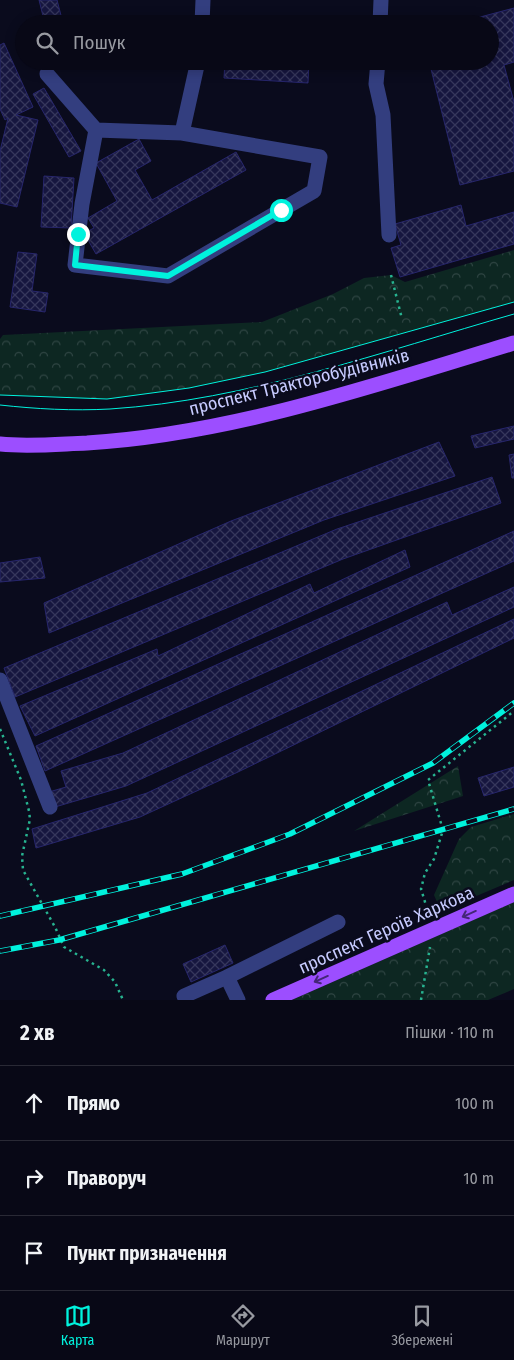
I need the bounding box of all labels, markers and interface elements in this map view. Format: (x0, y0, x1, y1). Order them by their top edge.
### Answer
search box (15, 15, 499, 70)
icon: search (33, 29, 61, 57)
text: Пошук (73, 31, 125, 54)
route start (270, 199, 293, 222)
route end (67, 223, 90, 246)
street label: проспект Тракторобудівників (187, 344, 411, 420)
street label: проспект Героїв Харкова (295, 881, 477, 979)
one-way arrow (462, 909, 477, 919)
one-way arrow (314, 974, 329, 984)
text: 2 хв (20, 1020, 55, 1046)
text: Пішки · 110 m (405, 1023, 494, 1042)
icon: ahead (20, 1089, 48, 1117)
text: Прямо (67, 1092, 120, 1115)
text: 100 m (455, 1094, 494, 1113)
icon: right (20, 1164, 48, 1192)
text: Праворуч (67, 1167, 146, 1190)
text: 10 m (463, 1169, 494, 1188)
icon: arrive (20, 1239, 48, 1267)
text: Пункт призначення (67, 1242, 227, 1265)
tab: Карта (61, 1302, 94, 1349)
tab: Маршрут (216, 1302, 270, 1349)
tab: Збережені (391, 1302, 453, 1349)

